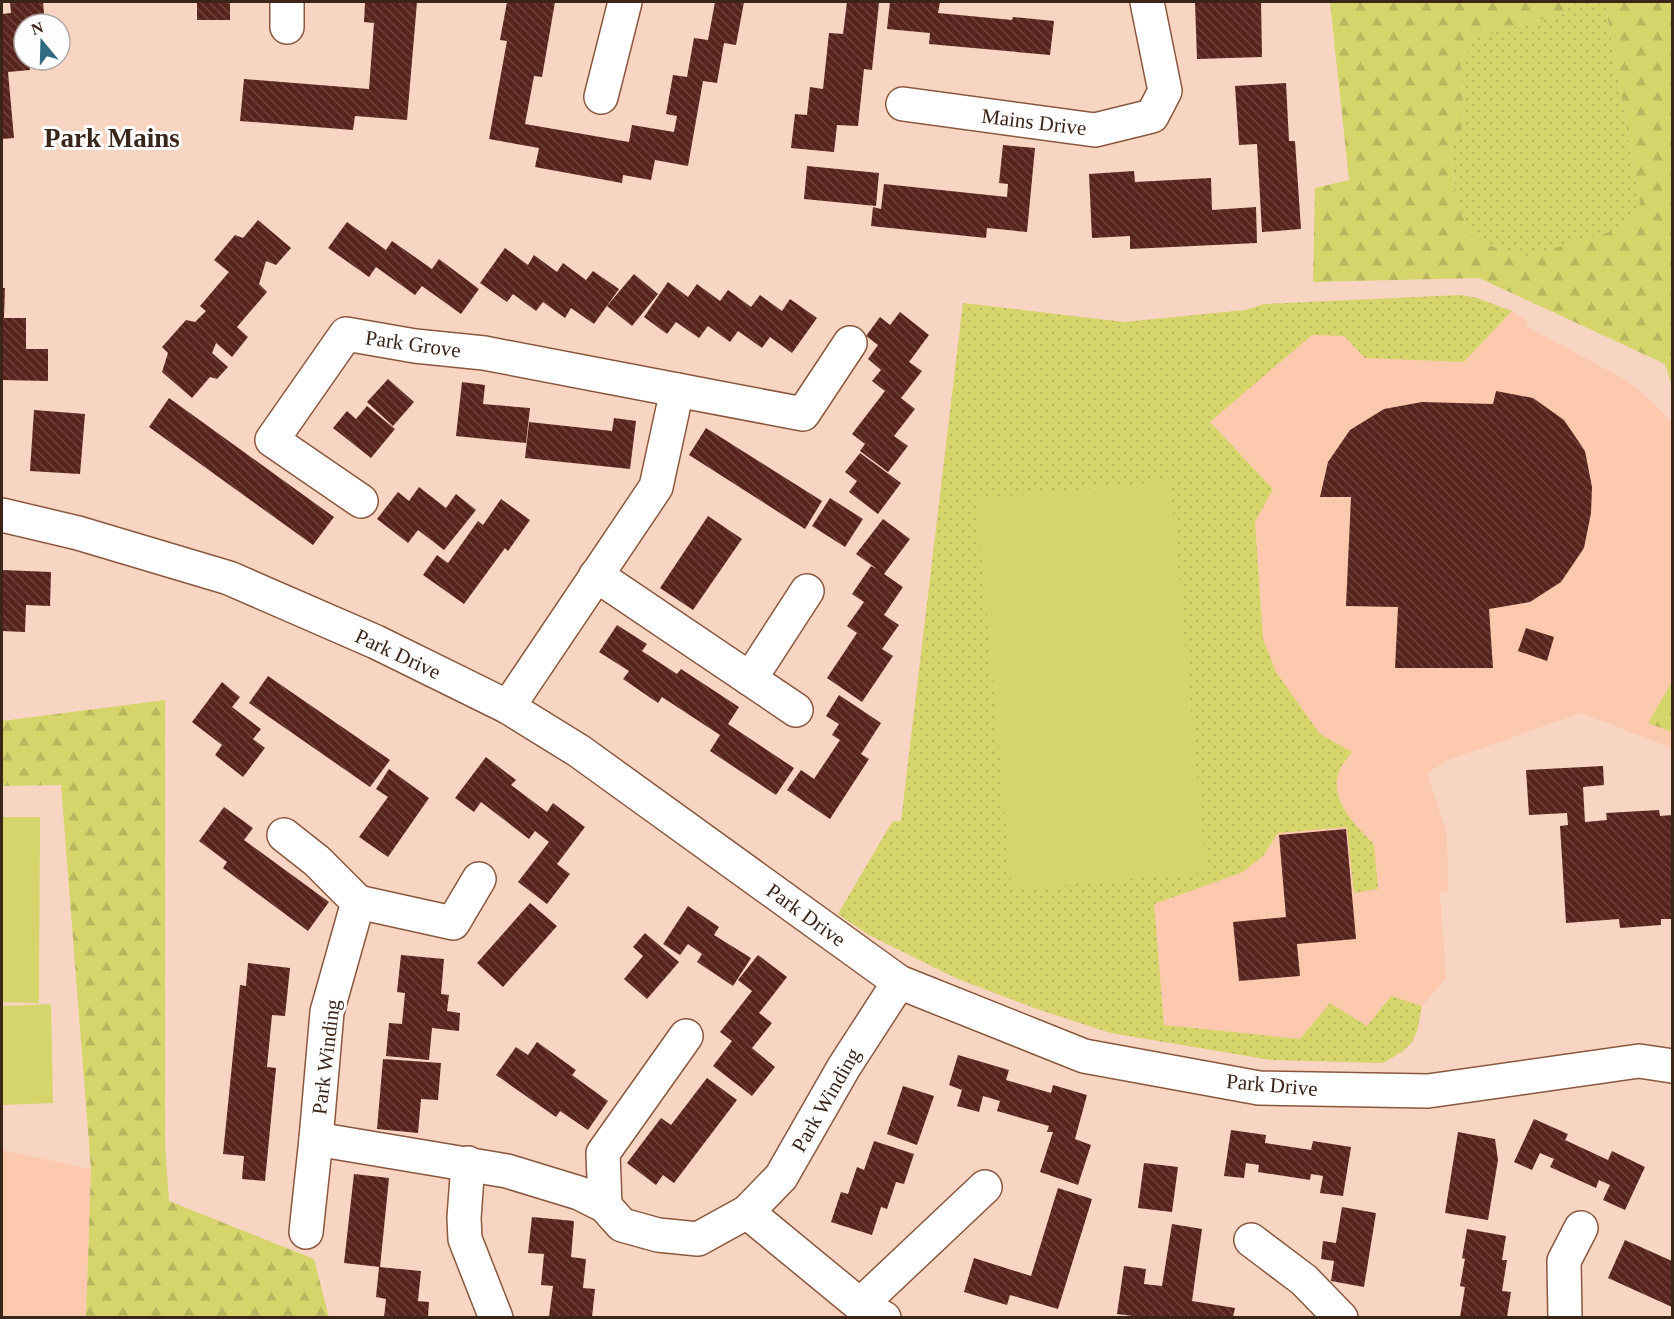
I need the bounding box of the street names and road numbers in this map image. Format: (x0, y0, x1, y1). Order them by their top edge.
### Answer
street label: Mains Drive (980, 104, 1088, 140)
street label: Park Grove (364, 325, 462, 363)
street label: Park Drive (351, 624, 445, 684)
street label: Park Drive (762, 878, 850, 952)
street label: Park Winding (307, 997, 345, 1116)
street label: Park Winding (787, 1043, 866, 1156)
street label: Park Drive (1225, 1069, 1319, 1101)

